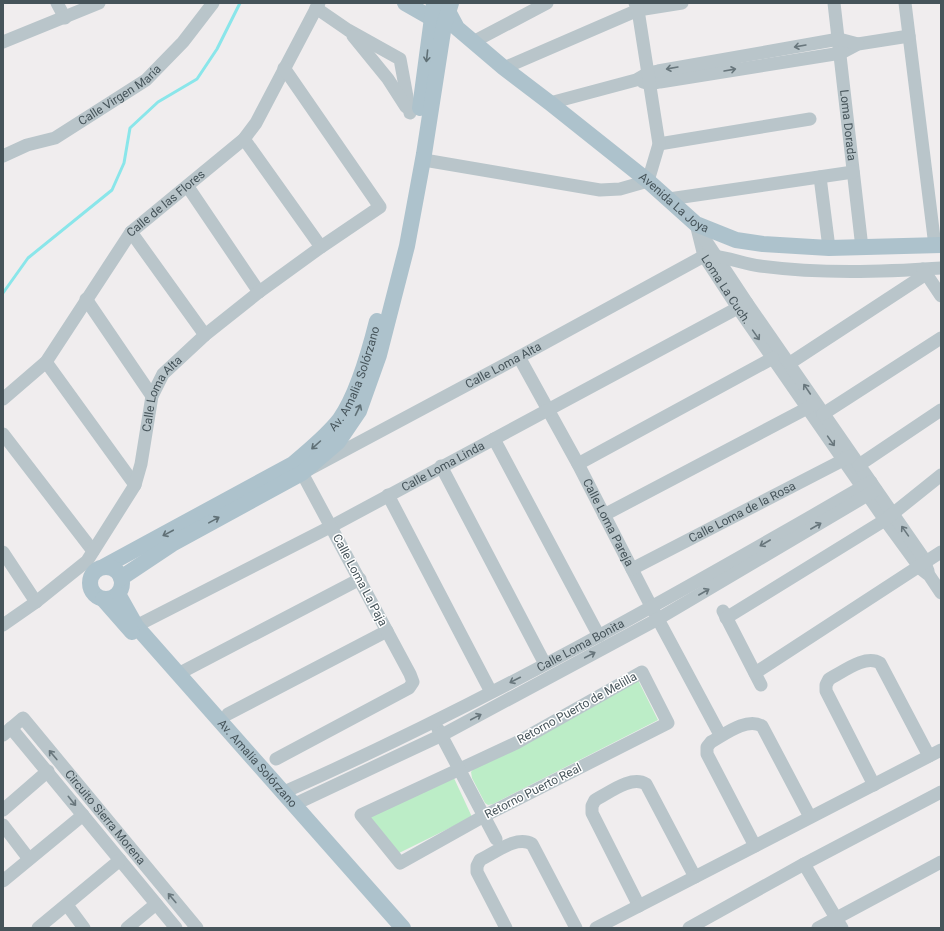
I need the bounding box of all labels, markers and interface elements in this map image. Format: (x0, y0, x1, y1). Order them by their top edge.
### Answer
one-way arrow (794, 42, 807, 50)
one-way arrow (423, 49, 430, 62)
street label: Calle Virgen María (76, 62, 164, 128)
one-way arrow (666, 64, 679, 72)
one-way arrow (723, 66, 736, 74)
street label: Loma Dorada (837, 89, 859, 162)
street label: Calle de las Flores (124, 167, 208, 240)
street label: Avenida La Joya (636, 170, 711, 235)
street label: Loma La Cuch. (698, 252, 754, 327)
street label: Av. Amalia Solórzano (326, 325, 382, 434)
one-way arrow (752, 329, 760, 340)
street label: Calle Loma Alta (463, 339, 544, 391)
street label: Calle Loma Alta (139, 353, 185, 433)
one-way arrow (803, 384, 811, 395)
one-way arrow (355, 404, 362, 416)
one-way arrow (827, 436, 835, 447)
street label: Calle Loma Linda (399, 438, 487, 494)
one-way arrow (310, 440, 321, 449)
street label: Calle Loma Pareja (580, 476, 636, 569)
street label: Calle Loma de la Rosa (686, 479, 798, 546)
one-way arrow (208, 516, 220, 524)
one-way arrow (810, 521, 822, 529)
one-way arrow (901, 525, 909, 536)
one-way arrow (163, 529, 175, 537)
street label: Calle Loma La Paja (330, 532, 390, 628)
one-way arrow (759, 540, 771, 548)
one-way arrow (698, 587, 710, 595)
street label: Calle Loma Bonita (534, 616, 627, 675)
one-way arrow (584, 651, 596, 658)
street label: Retorno Puerto de Melilla (515, 669, 639, 747)
one-way arrow (510, 676, 522, 684)
one-way arrow (470, 712, 482, 720)
street label: Av. Amalia Solórzano (215, 716, 300, 810)
one-way arrow (49, 750, 58, 760)
street label: Retorno Puerto Real (482, 761, 584, 821)
street label: Circuito Sierra Morena (62, 767, 148, 867)
one-way arrow (67, 796, 76, 806)
one-way arrow (168, 893, 177, 903)

